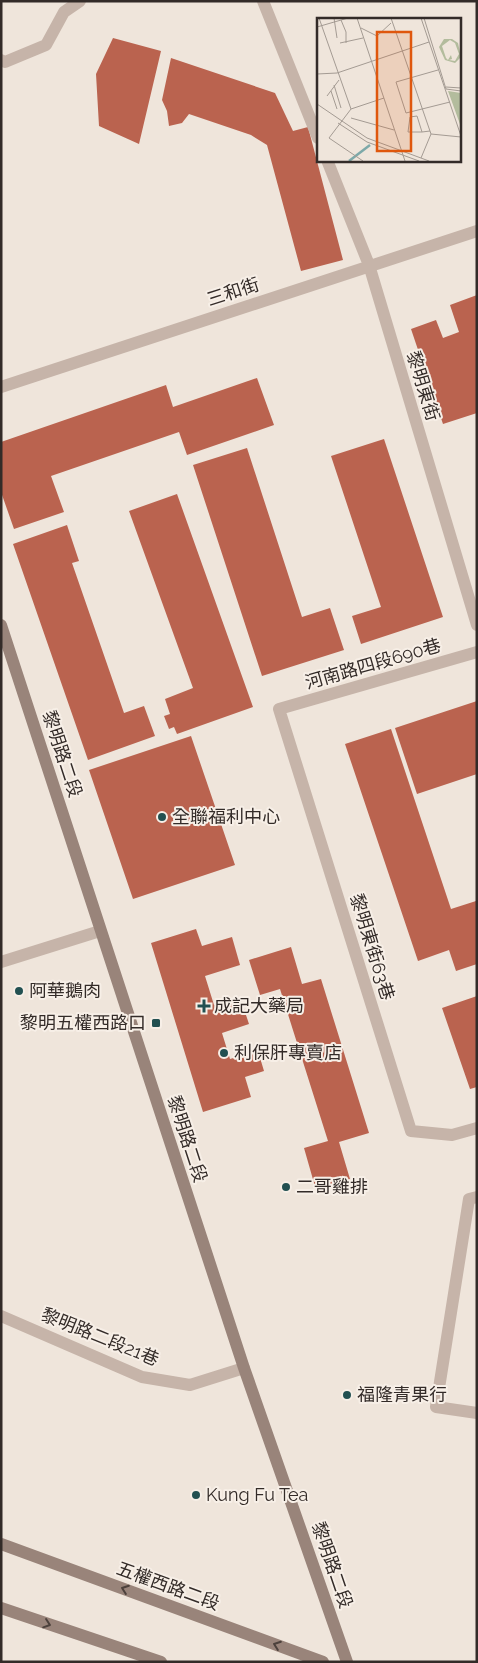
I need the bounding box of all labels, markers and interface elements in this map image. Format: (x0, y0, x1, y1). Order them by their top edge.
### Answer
inset map (317, 18, 460, 161)
street label: 三和街 (204, 273, 262, 310)
street label: 黎明東街 (403, 348, 444, 423)
street label: 河南路四段690巷 (302, 634, 443, 693)
street label: 黎明路二段 (39, 708, 86, 800)
place label: 全聯福利中心 (172, 806, 280, 827)
marker: 全聯福利中心 (156, 811, 168, 823)
street label: 黎明東街63巷 (346, 891, 399, 1003)
place label: 阿華鵝肉 (29, 980, 101, 1001)
marker: 阿華鵝肉 (13, 985, 25, 997)
place label: 成記大藥局 (214, 995, 304, 1016)
marker: 成記大藥局 (198, 1000, 210, 1012)
place label: 黎明五權西路口 (20, 1012, 146, 1033)
marker: 黎明五權西路口 (150, 1017, 162, 1029)
place label: 利保肝專賣店 (234, 1042, 342, 1063)
marker: 利保肝專賣店 (218, 1047, 230, 1059)
street label: 黎明路二段 (164, 1093, 211, 1185)
place label: 二哥雞排 (296, 1176, 368, 1197)
marker: 二哥雞排 (280, 1181, 292, 1193)
street label: 黎明路二段21巷 (38, 1303, 162, 1370)
place label: 福隆青果行 (357, 1384, 447, 1405)
marker: 福隆青果行 (341, 1389, 353, 1401)
place label: Kung Fu Tea (206, 1484, 308, 1505)
marker: Kung Fu Tea (190, 1489, 202, 1501)
street label: 黎明路二段 (308, 1519, 357, 1611)
street label: 五權西路二段 (114, 1557, 223, 1614)
one-way arrow (121, 1585, 129, 1595)
one-way arrow (43, 1618, 51, 1628)
one-way arrow (273, 1641, 282, 1651)

